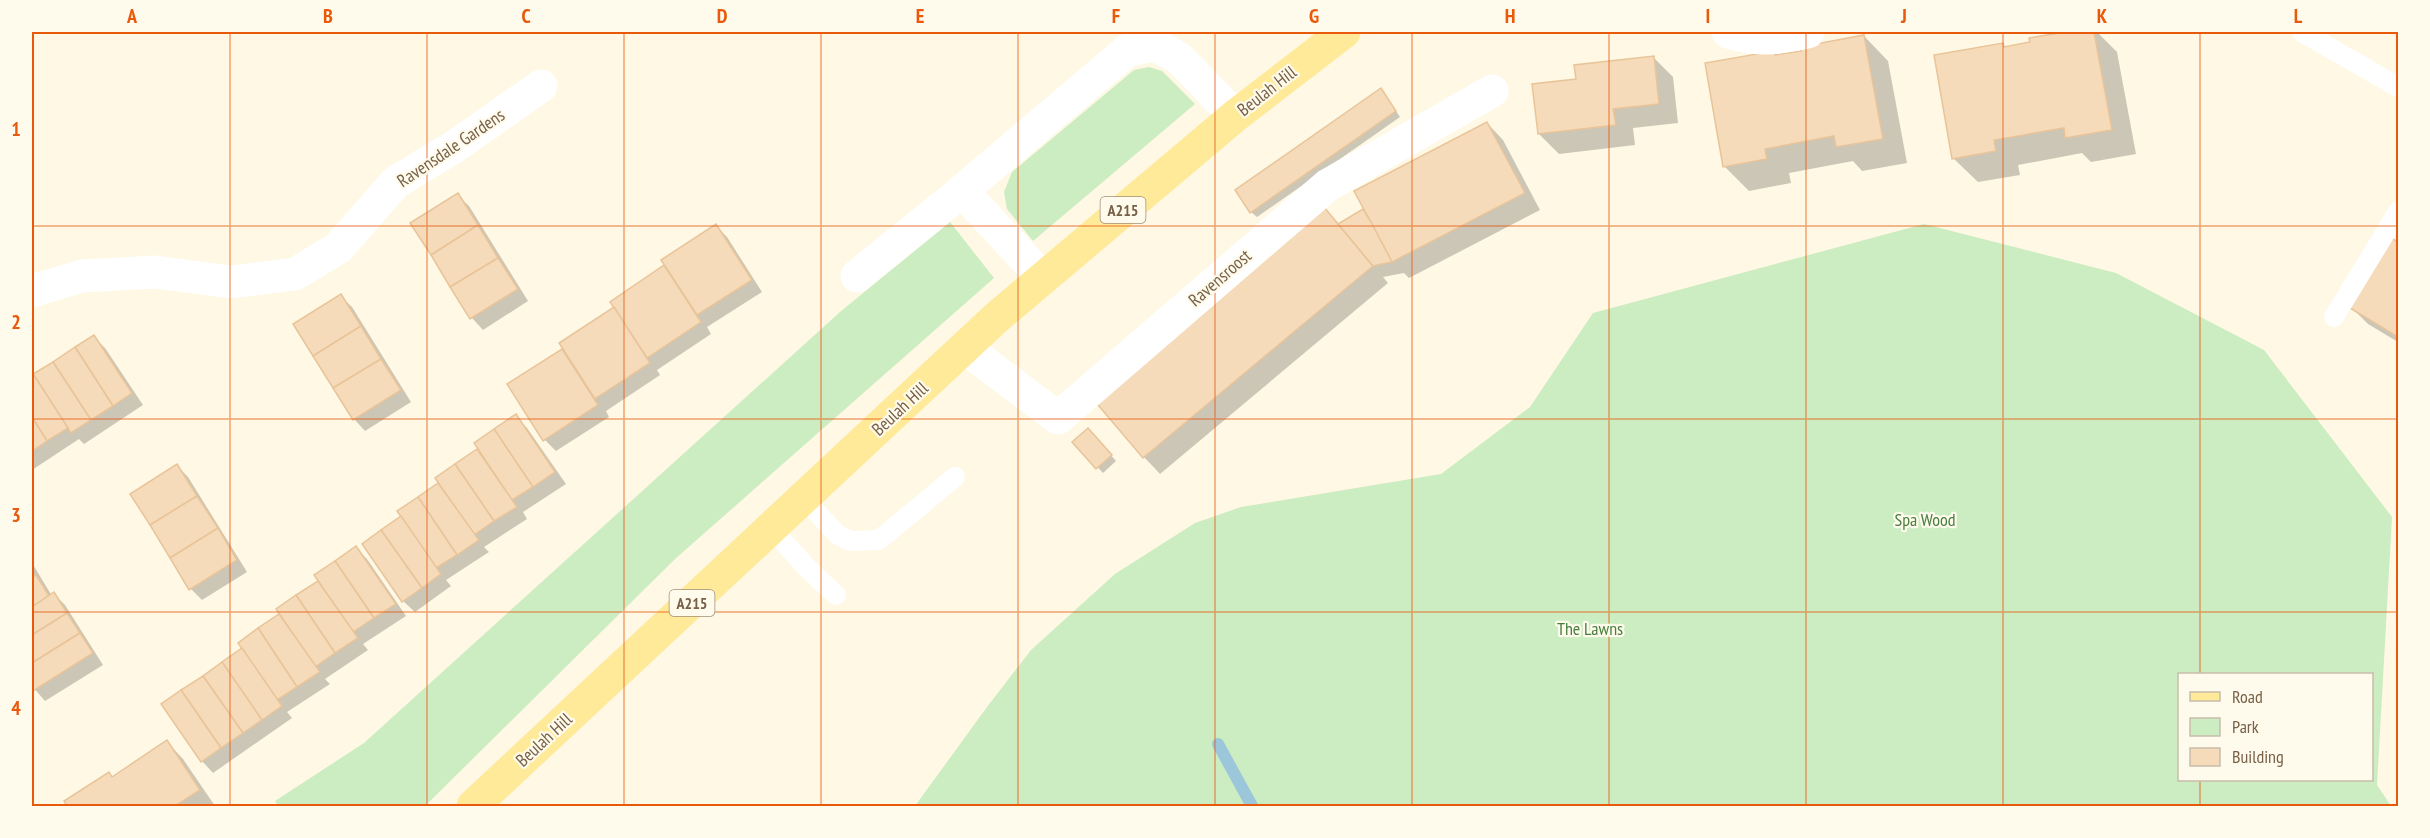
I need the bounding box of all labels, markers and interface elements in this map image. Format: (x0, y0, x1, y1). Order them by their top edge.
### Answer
text: A (126, 3, 138, 29)
text: B (323, 3, 333, 29)
text: C (521, 3, 531, 29)
text: D (717, 3, 728, 29)
text: E (916, 3, 924, 29)
text: F (1112, 3, 1120, 29)
text: G (1309, 3, 1319, 29)
text: H (1505, 3, 1515, 29)
text: I (1706, 3, 1710, 29)
text: J (1900, 3, 1907, 29)
text: K (2097, 3, 2108, 29)
text: L (2294, 3, 2303, 29)
street label: Beulah Hill (1233, 60, 1302, 121)
street label: Ravensdale Gardens (393, 103, 509, 192)
text: 1 (11, 116, 21, 142)
road number: A215 (1100, 197, 1146, 223)
street label: Ravensroost (1184, 244, 1256, 311)
text: 2 (11, 309, 21, 335)
street label: Beulah Hill (867, 376, 933, 441)
text: 3 (11, 502, 21, 528)
park label: Spa Wood (1894, 508, 1956, 531)
road number: A215 (670, 590, 714, 616)
park label: The Lawns (1557, 617, 1623, 640)
legend (2178, 673, 2373, 781)
text: Road (2232, 685, 2263, 708)
text: 4 (11, 695, 21, 721)
street label: Beulah Hill (511, 707, 577, 772)
text: Park (2232, 715, 2259, 738)
text: Building (2232, 745, 2284, 768)

